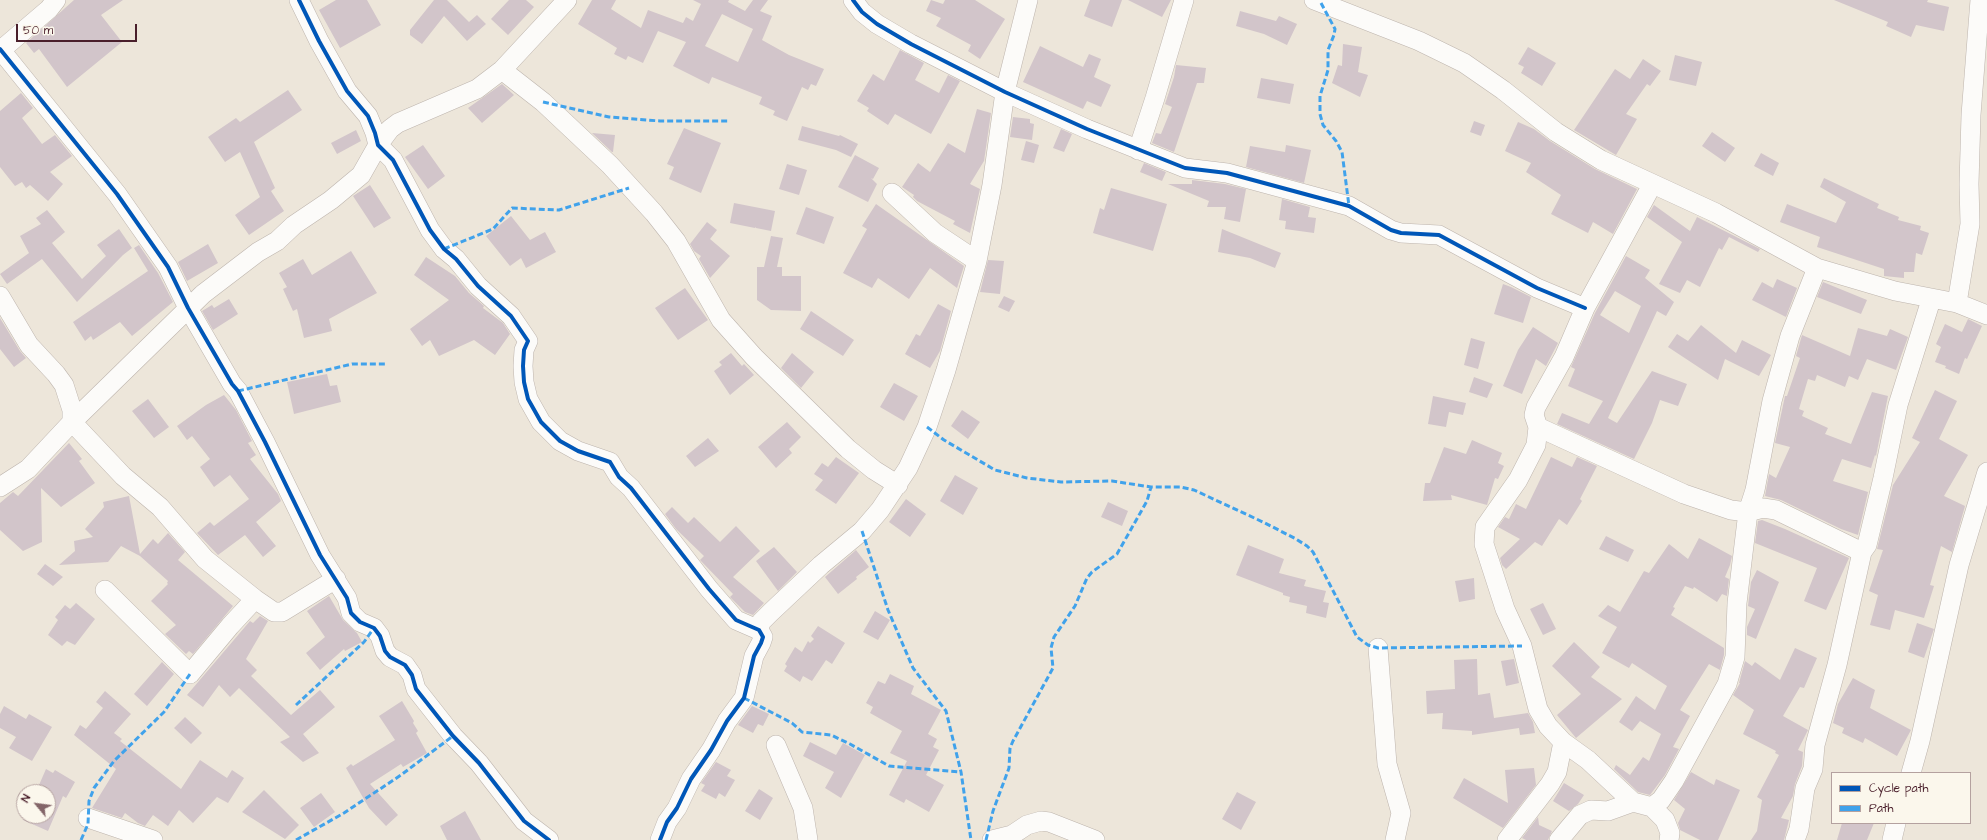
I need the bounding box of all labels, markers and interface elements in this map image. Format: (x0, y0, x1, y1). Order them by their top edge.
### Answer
scale bar (18, 16, 139, 42)
text: 50 m (23, 22, 53, 39)
legend (1831, 772, 1971, 824)
text: Cycle path (1869, 780, 1928, 797)
north arrow (16, 784, 56, 824)
text: N (18, 792, 34, 805)
text: Path (1869, 800, 1894, 817)

